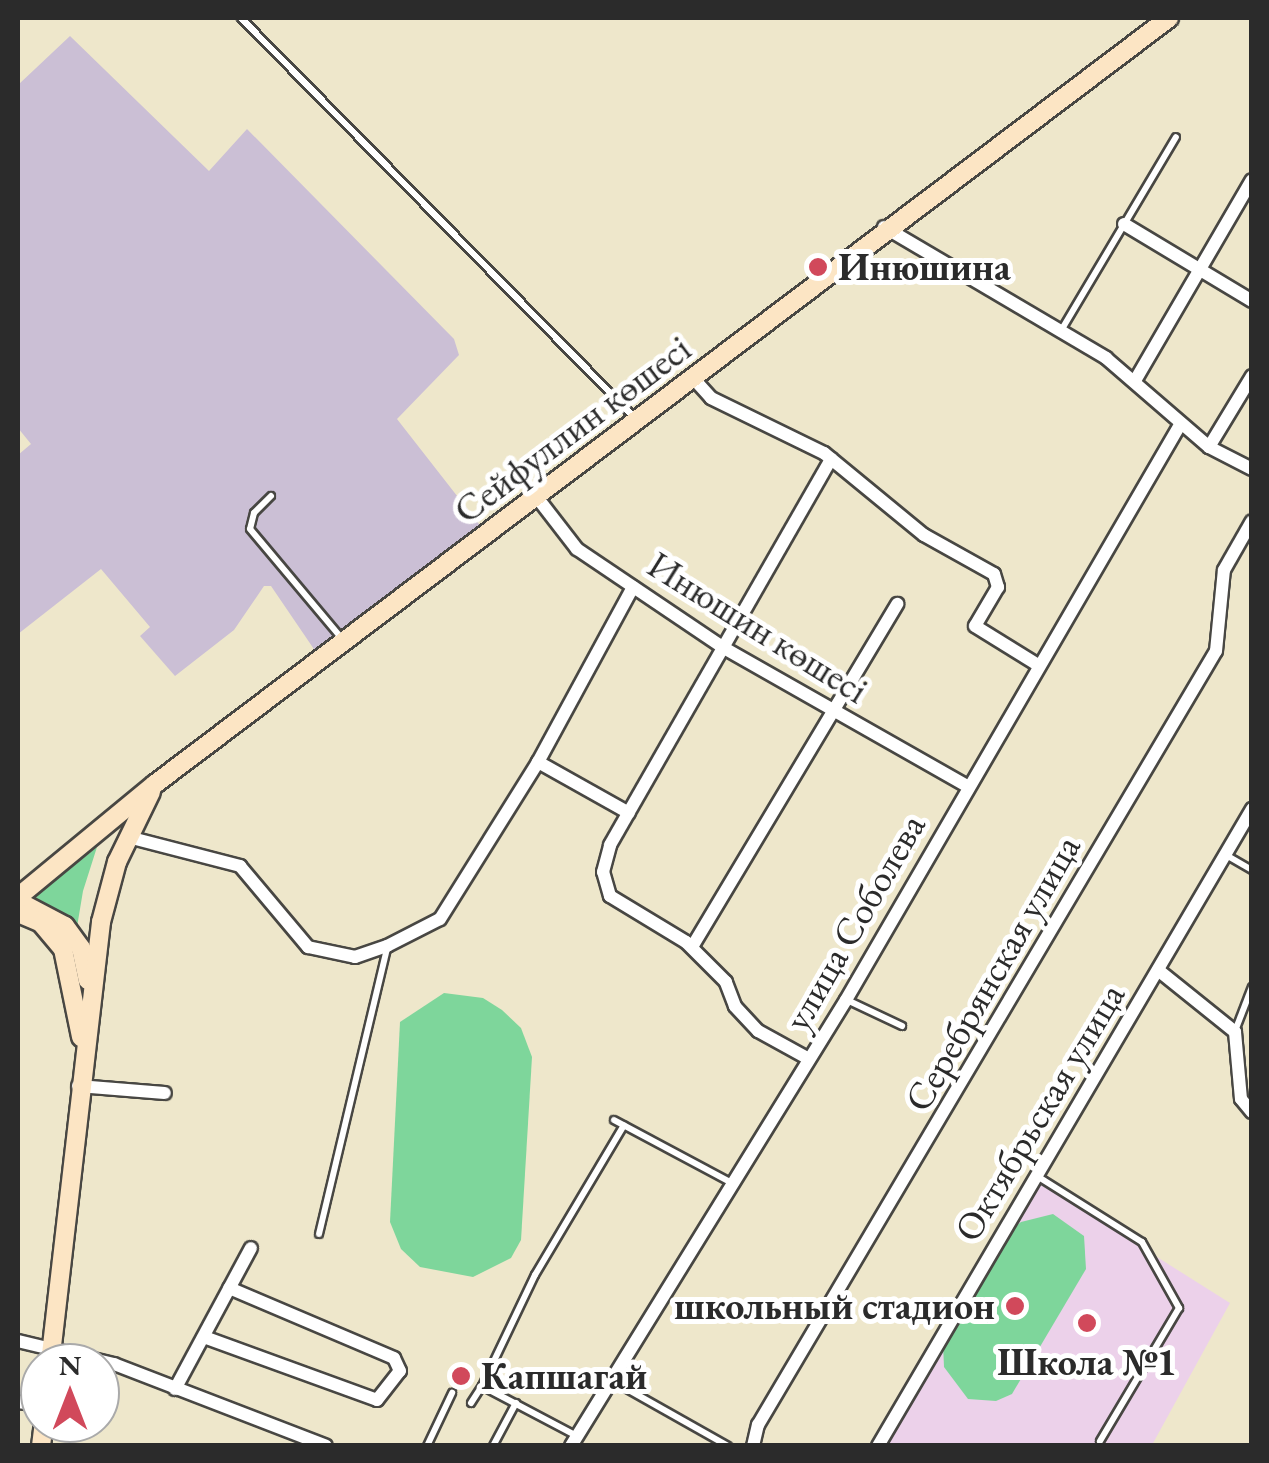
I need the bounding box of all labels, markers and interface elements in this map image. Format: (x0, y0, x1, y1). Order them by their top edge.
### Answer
place label: Инюшина (838, 244, 1011, 290)
marker: Инюшина (807, 256, 829, 278)
street label: Сейфуллин көшесі (445, 325, 699, 533)
street label: Инюшин көшесі (640, 541, 876, 713)
street label: улица Соболева (774, 806, 934, 1038)
street label: Серебрянская улица (894, 827, 1090, 1119)
street label: Октябрьская улица (944, 975, 1134, 1249)
place label: школьный стадион (674, 1283, 995, 1329)
marker: школьный стадион (1004, 1295, 1026, 1317)
marker: Школа №1 (1076, 1312, 1098, 1334)
place label: Школа №1 (997, 1339, 1177, 1385)
north arrow (20, 1343, 120, 1443)
text: N (59, 1347, 81, 1383)
place label: Капшагай (481, 1353, 647, 1399)
marker: Капшагай (450, 1365, 472, 1387)

